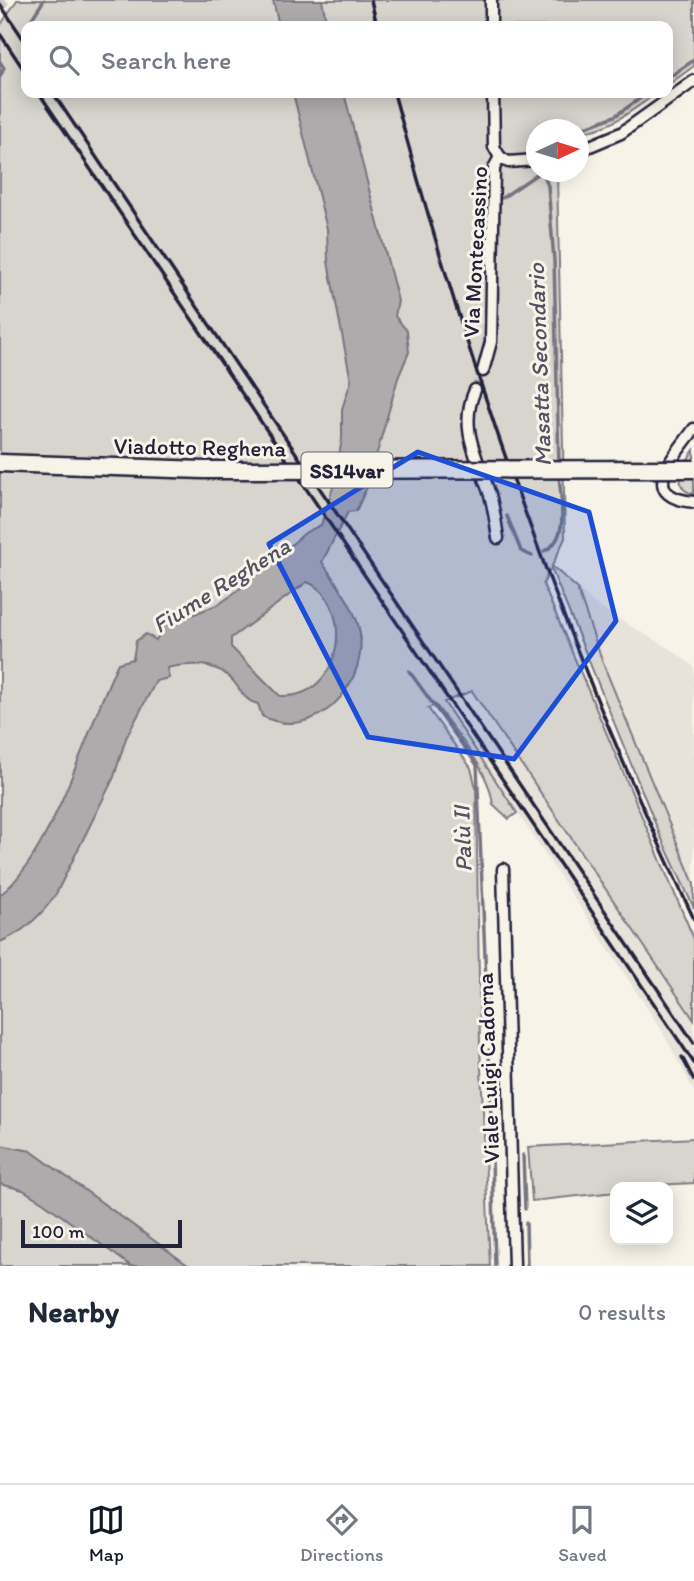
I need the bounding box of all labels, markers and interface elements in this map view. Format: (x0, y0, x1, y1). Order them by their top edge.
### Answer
search box (21, 21, 673, 98)
icon: search (45, 41, 83, 79)
text: Search here (101, 44, 231, 76)
north arrow (526, 119, 589, 182)
street label: Via Montecassino (457, 165, 493, 339)
water label: Masatta Secondario (521, 262, 557, 467)
street label: Viadotto Reghena (113, 431, 287, 463)
road number: SS14var (302, 452, 392, 488)
water label: Fiume Reghena (147, 531, 296, 639)
water label: Palù II (446, 803, 478, 873)
street label: Viale Luigi Cadorna (471, 972, 505, 1164)
map controls (610, 1182, 673, 1245)
button: layers (610, 1182, 673, 1245)
scale bar (21, 1217, 182, 1249)
text: 100 m (32, 1220, 84, 1243)
text: Nearby (28, 1293, 119, 1330)
text: 0 results (578, 1298, 666, 1326)
tab: Map (87, 1501, 125, 1566)
tab: Directions (300, 1501, 384, 1566)
tab: Saved (558, 1501, 607, 1566)

